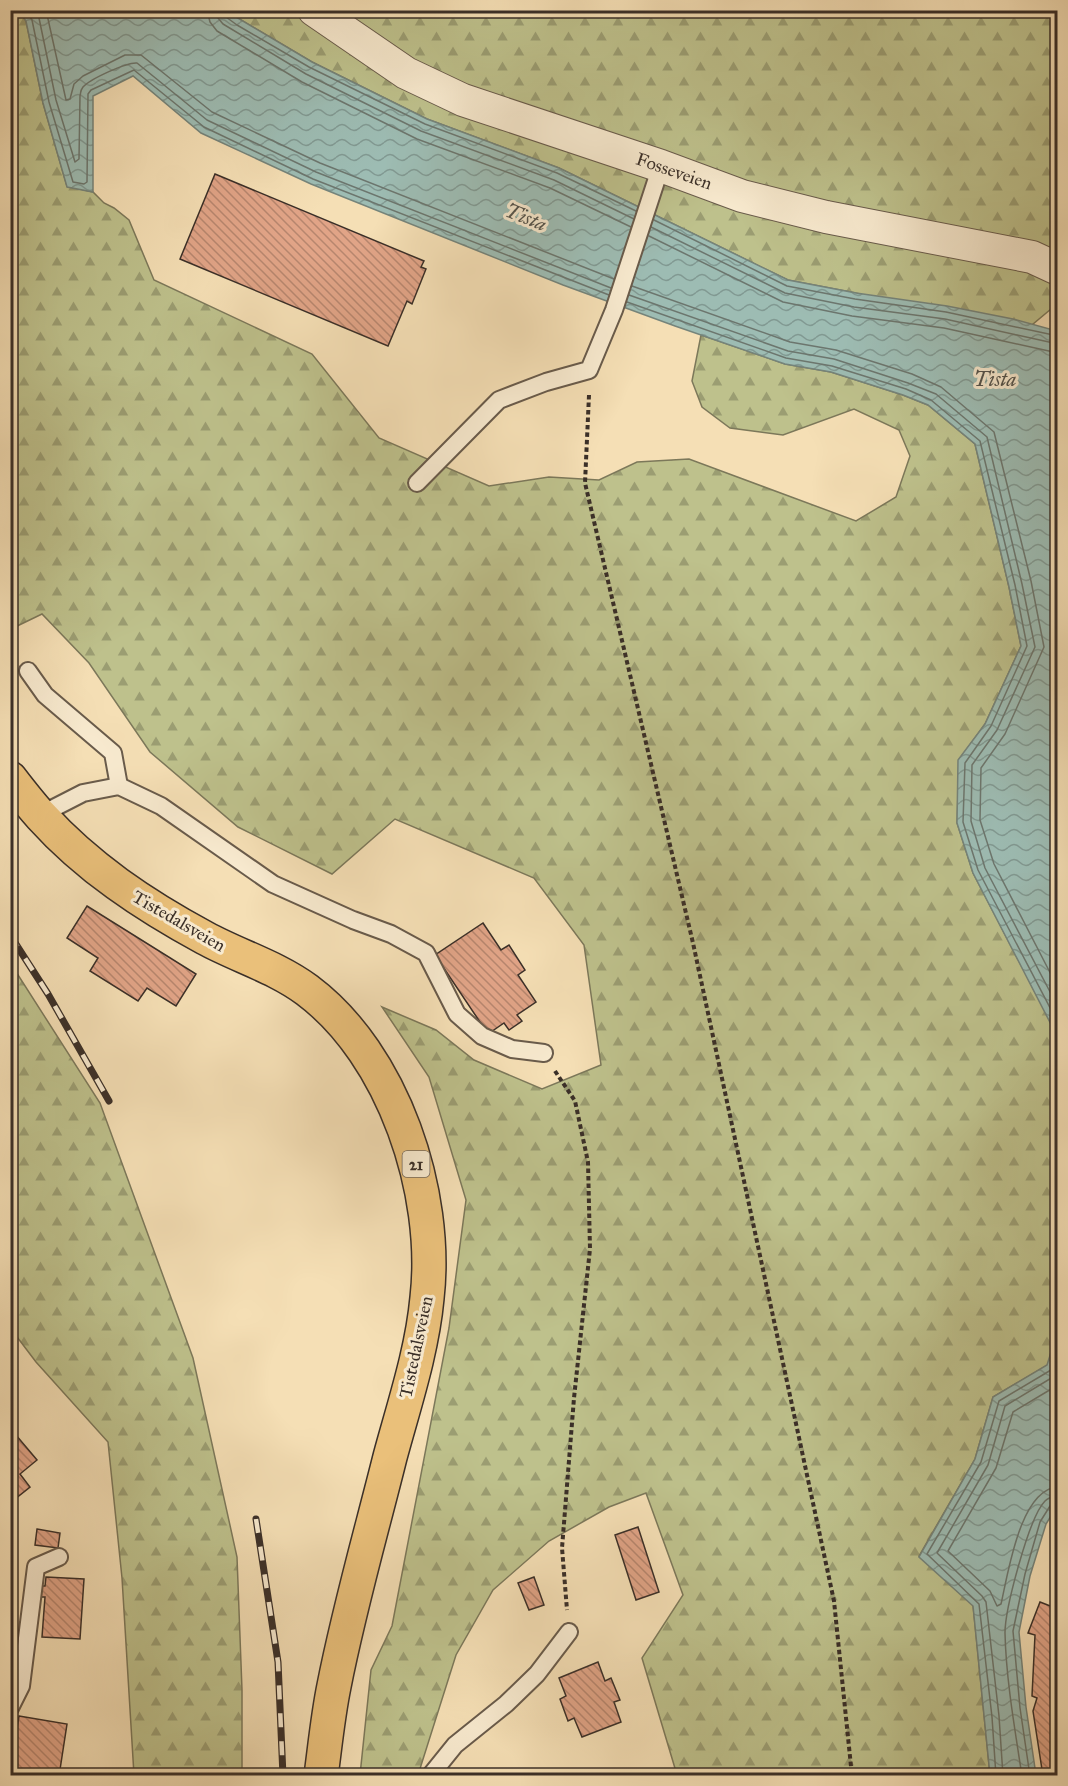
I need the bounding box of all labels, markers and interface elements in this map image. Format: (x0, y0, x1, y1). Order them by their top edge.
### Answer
street label: Fosseveien (633, 148, 715, 194)
water label: Tista (502, 198, 550, 236)
water label: Tista (974, 367, 1016, 391)
street label: Tistedalsveien (129, 886, 230, 957)
road number: 21 (402, 1151, 430, 1177)
street label: Tistedalsveien (394, 1294, 438, 1400)

